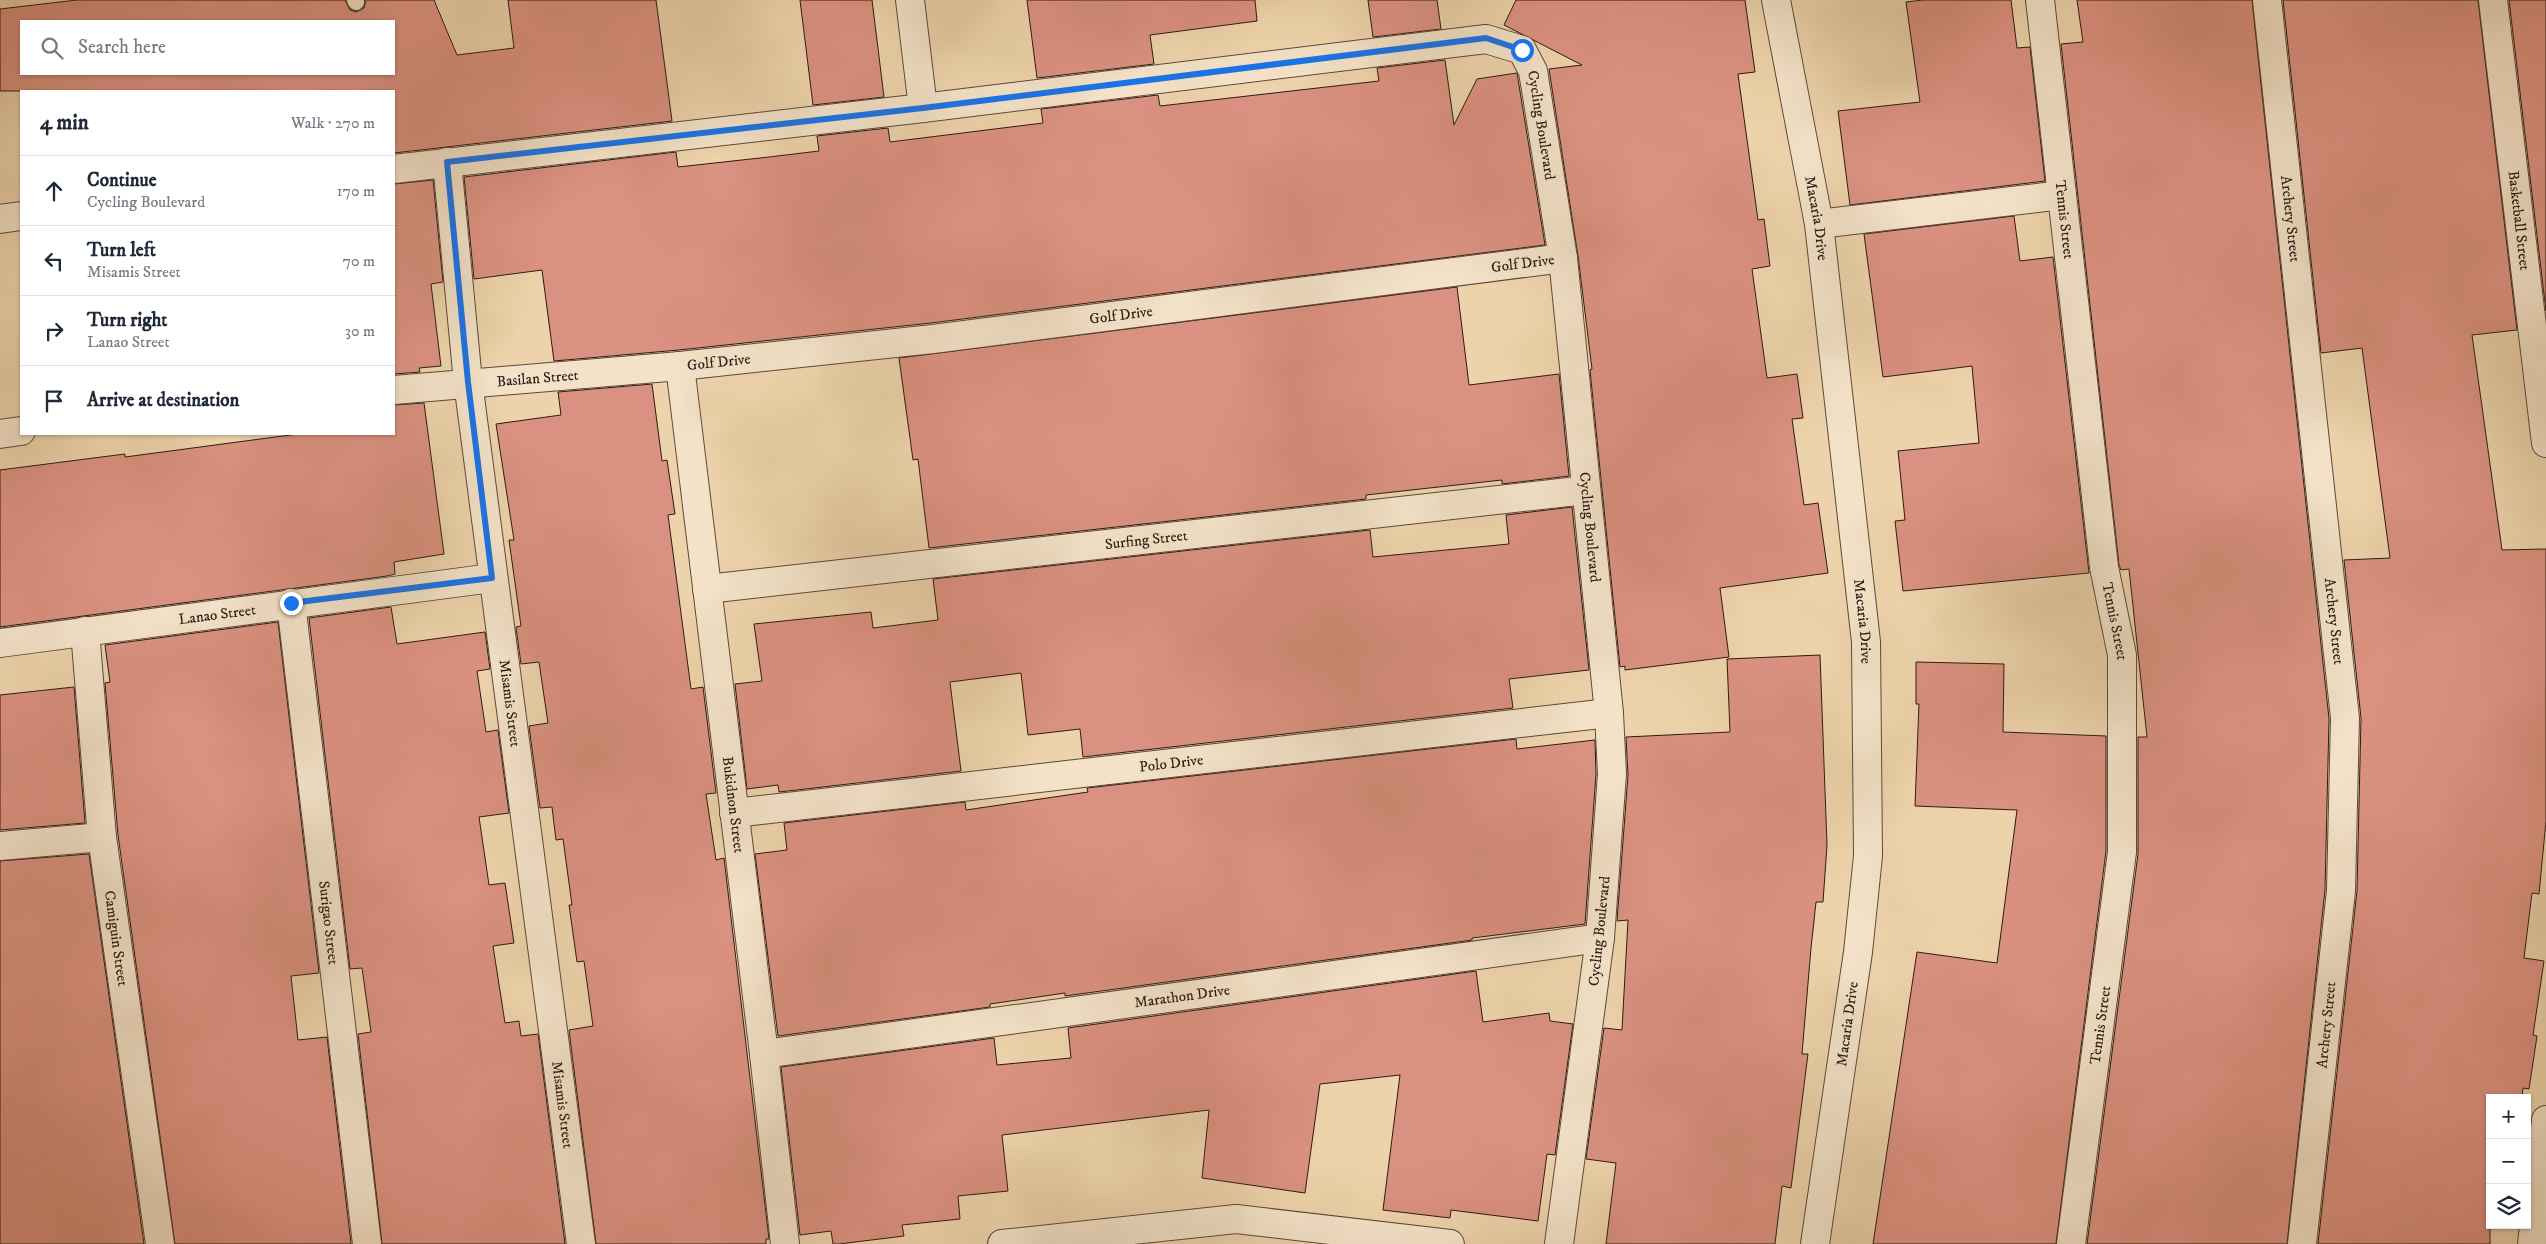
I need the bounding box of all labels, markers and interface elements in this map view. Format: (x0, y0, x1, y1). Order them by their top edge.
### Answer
search box (20, 20, 395, 75)
icon: search (38, 34, 66, 62)
text: Search here (78, 36, 166, 59)
route start (1511, 39, 1534, 62)
street label: Cycling Boulevard (1523, 69, 1559, 182)
text: 4 min (40, 110, 89, 136)
text: Walk · 270 m (291, 113, 375, 133)
text: Continue (87, 169, 157, 192)
street label: Basketball Street (2503, 170, 2534, 272)
street label: Macaria Drive (1800, 174, 1832, 262)
street label: Archery Street (2276, 174, 2304, 263)
icon: ahead (40, 177, 68, 205)
street label: Tennis Street (2050, 179, 2078, 260)
text: 170 m (337, 181, 375, 201)
text: Cycling Boulevard (87, 192, 205, 212)
text: Turn left (87, 239, 156, 262)
icon: left (40, 247, 68, 275)
street label: Golf Drive (1490, 250, 1556, 277)
text: 70 m (343, 251, 375, 271)
text: Misamis Street (87, 262, 181, 282)
street label: Golf Drive (1088, 302, 1154, 329)
text: Turn right (87, 309, 167, 332)
icon: right (40, 317, 68, 345)
text: 30 m (345, 321, 375, 341)
text: Lanao Street (87, 332, 170, 352)
street label: Golf Drive (686, 350, 752, 375)
street label: Basilan Street (496, 366, 579, 391)
icon: arrive (40, 387, 68, 415)
text: Arrive at destination (87, 389, 239, 412)
street label: Cycling Boulevard (1575, 471, 1605, 584)
street label: Surfing Street (1104, 526, 1189, 554)
street label: Archery Street (2320, 577, 2348, 666)
street label: Macaria Drive (1849, 578, 1875, 664)
street label: Tennis Street (2097, 581, 2131, 660)
route end (280, 592, 303, 615)
street label: Lanao Street (178, 600, 257, 629)
street label: Misamis Street (494, 659, 525, 748)
street label: Polo Drive (1138, 750, 1204, 777)
street label: Bukidnon Street (718, 755, 748, 854)
street label: Cycling Boulevard (1584, 874, 1615, 987)
street label: Surigao Street (314, 880, 343, 966)
street label: Camiguin Street (100, 889, 132, 988)
street label: Marathon Drive (1133, 980, 1231, 1013)
street label: Macaria Drive (1832, 980, 1863, 1068)
street label: Archery Street (2313, 981, 2341, 1069)
street label: Tennis Street (2086, 984, 2115, 1066)
street label: Misamis Street (547, 1060, 577, 1150)
map controls (2486, 1094, 2531, 1229)
button: + (2486, 1094, 2531, 1139)
button: − (2486, 1139, 2531, 1184)
button: layers (2486, 1184, 2531, 1229)

